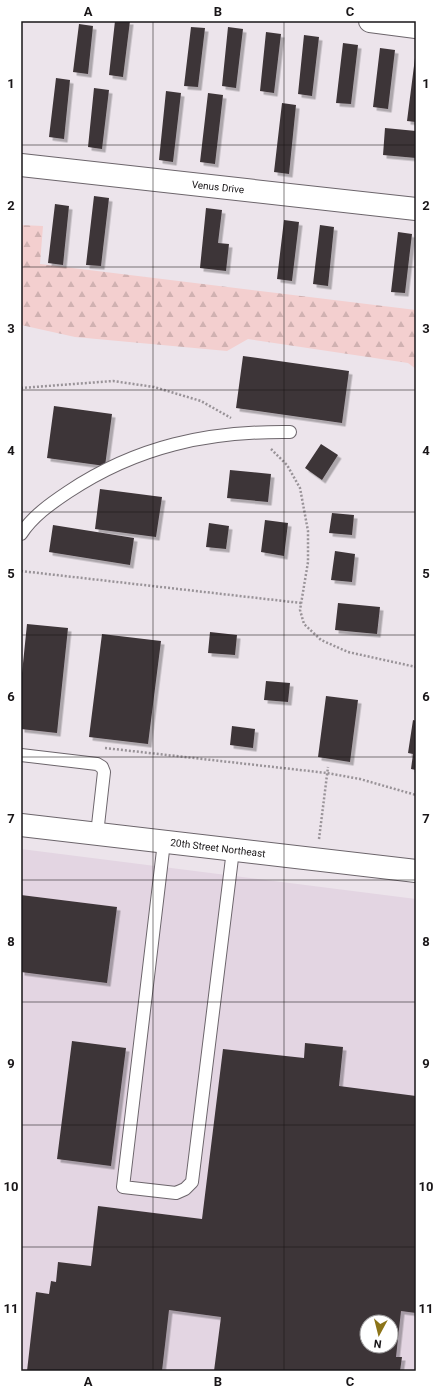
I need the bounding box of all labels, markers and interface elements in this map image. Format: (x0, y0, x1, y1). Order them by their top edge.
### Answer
text: A (84, 4, 93, 19)
text: B (214, 4, 222, 19)
text: C (346, 4, 355, 19)
text: 1 (7, 76, 15, 91)
text: 1 (422, 76, 430, 91)
street label: Venus Drive (191, 179, 245, 195)
text: 2 (7, 198, 15, 213)
text: 2 (422, 198, 430, 213)
text: 3 (7, 321, 15, 336)
text: 3 (422, 321, 430, 336)
text: 4 (7, 443, 15, 458)
text: 4 (422, 443, 430, 458)
text: 5 (7, 566, 15, 581)
text: 5 (422, 566, 430, 581)
text: 6 (7, 689, 15, 704)
text: 6 (422, 689, 430, 704)
text: 7 (7, 811, 15, 826)
text: 7 (422, 811, 430, 826)
street label: 20th Street Northeast (170, 837, 266, 859)
text: 8 (7, 934, 15, 949)
text: 8 (422, 934, 430, 949)
text: 9 (7, 1056, 15, 1071)
text: 9 (422, 1056, 430, 1071)
text: 10 (4, 1179, 18, 1194)
text: 10 (419, 1179, 433, 1194)
text: 11 (4, 1301, 18, 1316)
text: 11 (419, 1301, 433, 1316)
north arrow (359, 1314, 399, 1354)
text: N (373, 1336, 382, 1350)
text: A (84, 1374, 93, 1389)
text: B (214, 1374, 222, 1389)
text: C (346, 1374, 355, 1389)

